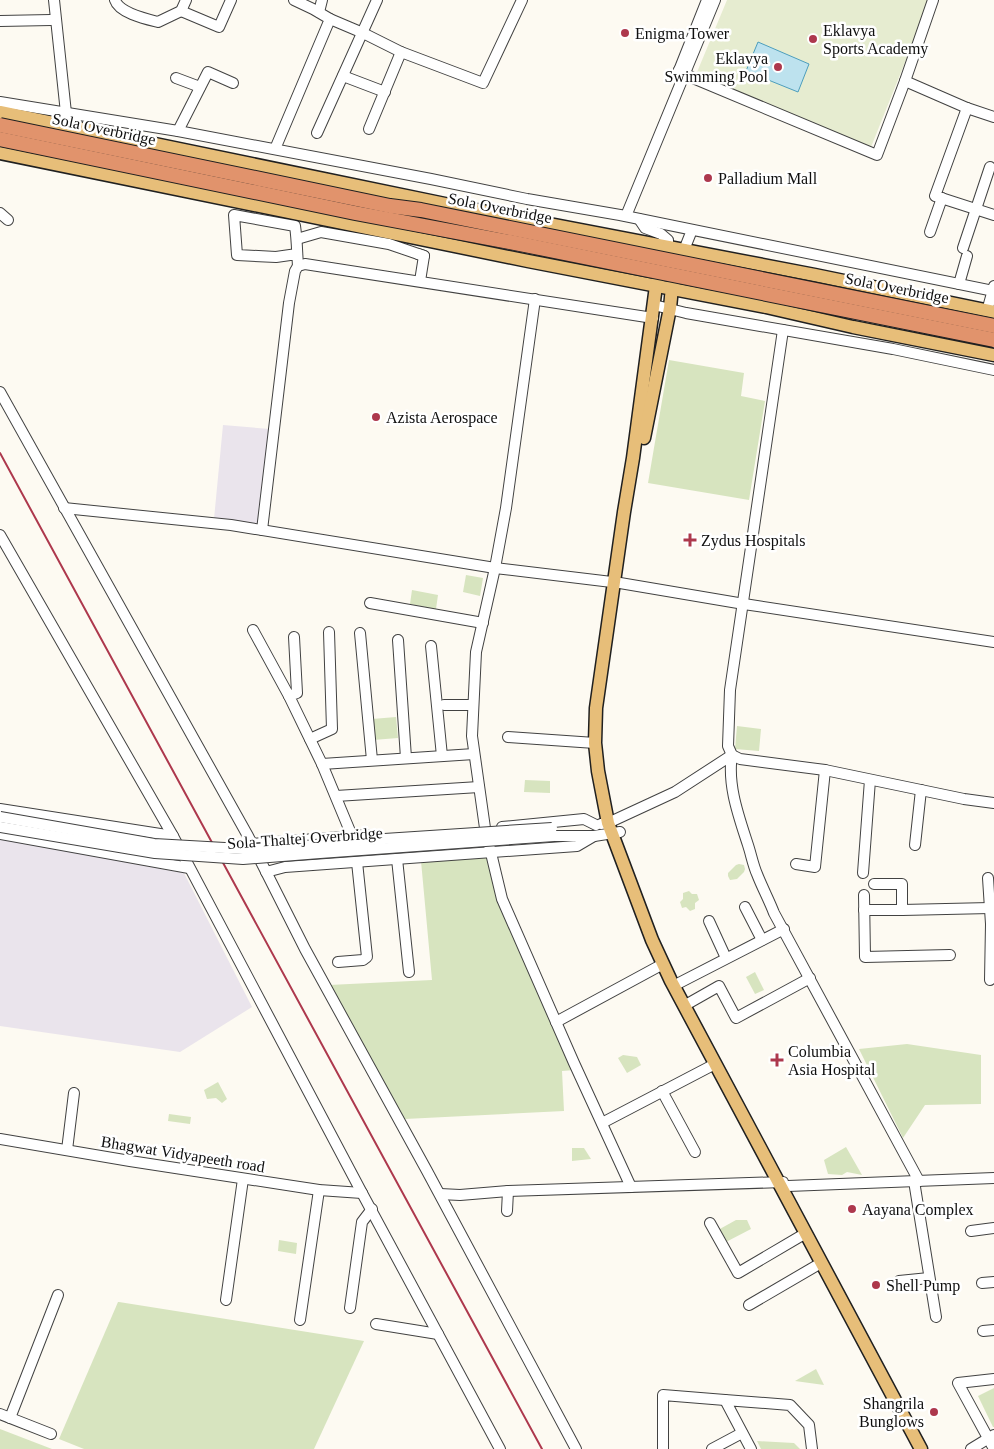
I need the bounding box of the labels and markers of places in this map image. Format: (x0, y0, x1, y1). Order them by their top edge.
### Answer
place label: Eklavya Sports Academy (823, 22, 928, 58)
place label: Enigma Tower (635, 25, 730, 43)
marker: Enigma Tower (619, 27, 631, 39)
marker: Eklavya Sports Academy (807, 33, 819, 45)
place label: Eklavya Swimming Pool (664, 50, 769, 86)
marker: Eklavya Swimming Pool (772, 61, 784, 73)
place label: Palladium Mall (718, 170, 818, 187)
marker: Palladium Mall (702, 172, 714, 184)
place label: Azista Aerospace (386, 409, 498, 427)
marker: Azista Aerospace (370, 411, 382, 423)
place label: Zydus Hospitals (701, 532, 805, 550)
marker: Zydus Hospitals (683, 533, 697, 547)
place label: Columbia Asia Hospital (788, 1043, 876, 1079)
marker: Columbia Asia Hospital (770, 1053, 784, 1067)
place label: Aayana Complex (862, 1201, 974, 1219)
marker: Aayana Complex (846, 1203, 858, 1215)
place label: Shell Pump (886, 1277, 960, 1295)
marker: Shell Pump (870, 1279, 882, 1291)
place label: Shangrila Bunglows (859, 1395, 924, 1431)
marker: Shangrila Bunglows (928, 1406, 940, 1418)

